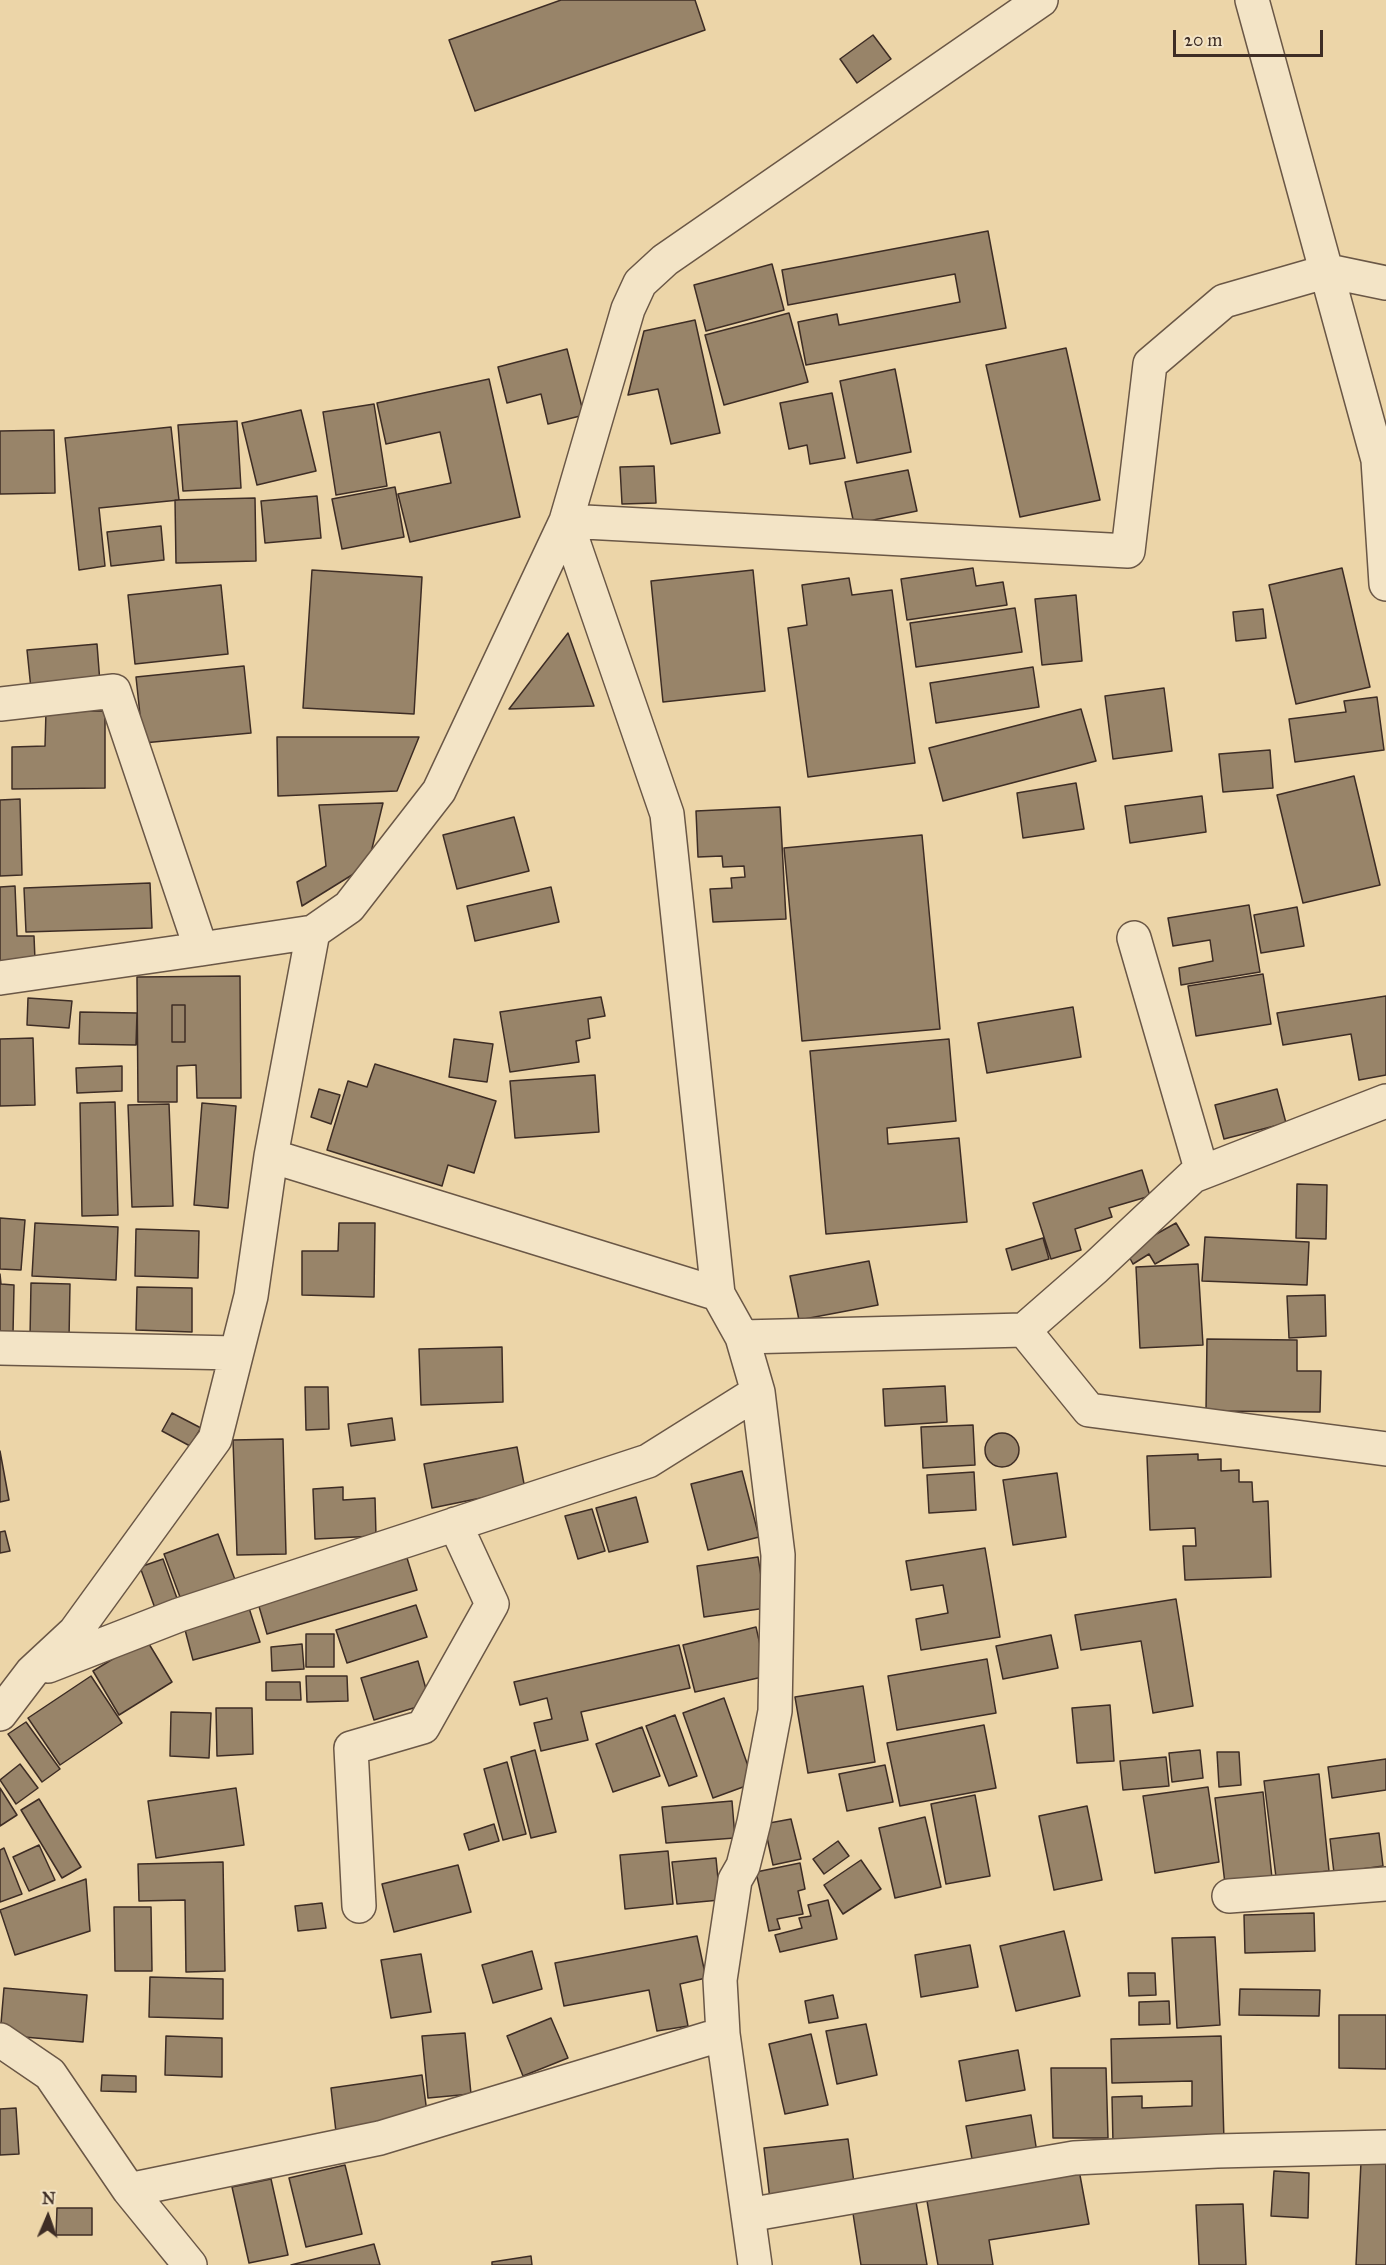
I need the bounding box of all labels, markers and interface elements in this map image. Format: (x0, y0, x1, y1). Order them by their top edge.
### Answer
scale bar (1176, 18, 1326, 56)
text: 20 m (1184, 29, 1222, 51)
north arrow (18, 2187, 78, 2247)
text: N (42, 2189, 56, 2208)

